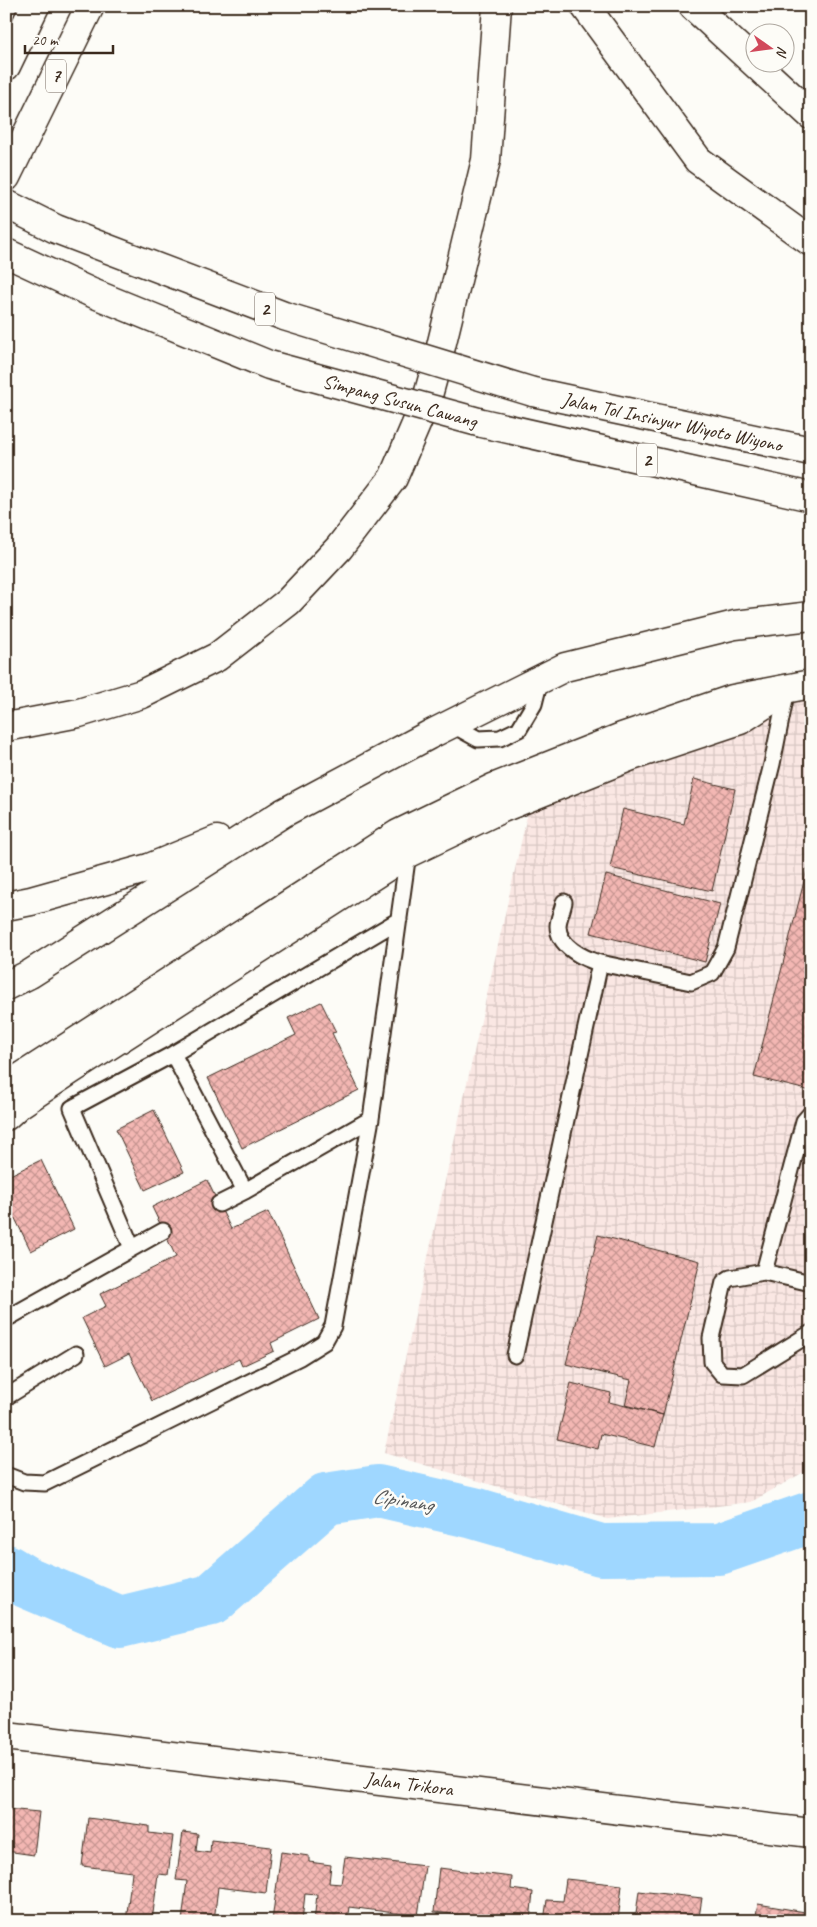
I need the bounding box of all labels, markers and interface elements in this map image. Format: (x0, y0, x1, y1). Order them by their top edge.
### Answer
scale bar (25, 22, 112, 54)
north arrow (744, 22, 794, 72)
text: 20 m (32, 31, 59, 50)
text: N (772, 45, 791, 60)
road number: 7 (46, 59, 66, 92)
road number: 2 (255, 292, 275, 326)
street label: Simpang Susun Cawang (320, 368, 482, 434)
street label: Jalan Tol Insinyur Wiyoto Wiyono (559, 386, 786, 458)
road number: 2 (637, 444, 657, 476)
water label: Cipinang (371, 1482, 438, 1518)
street label: Jalan Trikora (363, 1766, 456, 1802)

